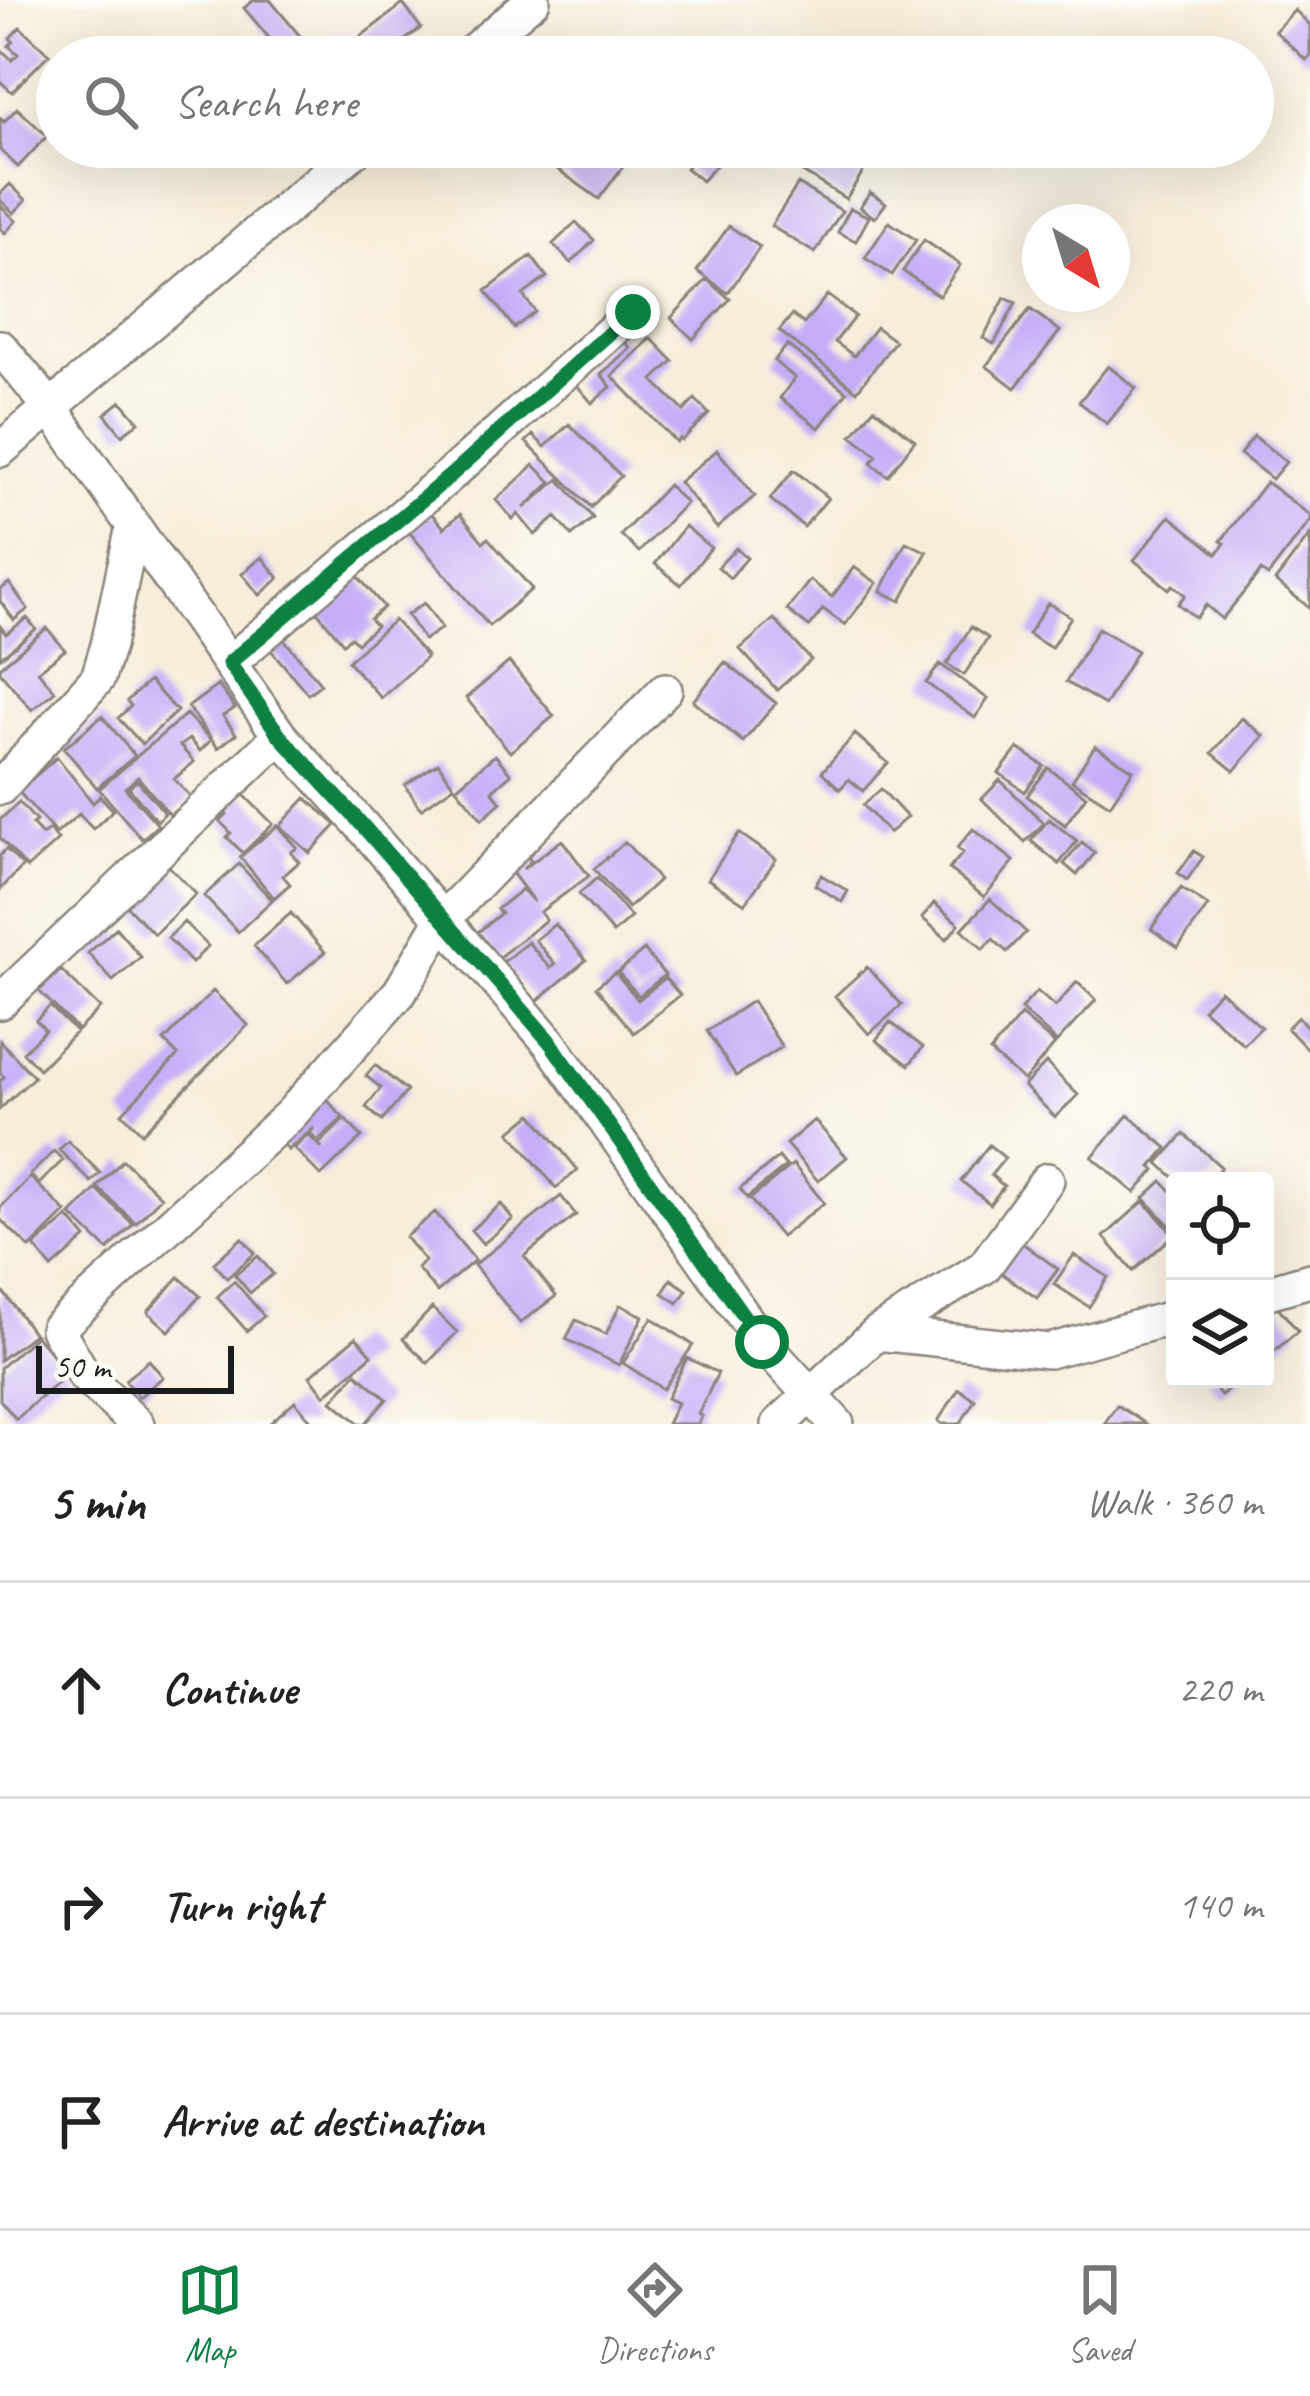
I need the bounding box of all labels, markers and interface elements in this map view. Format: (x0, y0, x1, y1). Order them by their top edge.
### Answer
search box (36, 36, 1274, 168)
icon: search (78, 69, 144, 135)
text: Search here (174, 74, 357, 131)
north arrow (1022, 204, 1130, 312)
route end (606, 285, 660, 339)
map controls (1166, 1172, 1274, 1388)
button: locate (1166, 1172, 1274, 1280)
button: layers (1166, 1280, 1274, 1388)
route start (735, 1315, 789, 1369)
scale bar (36, 1340, 234, 1393)
text: 50 m (54, 1346, 110, 1388)
text: 5 min (48, 1470, 145, 1534)
text: Walk · 360 m (1086, 1478, 1262, 1527)
icon: ahead (48, 1657, 114, 1723)
text: Continue (162, 1661, 296, 1718)
text: 220 m (1178, 1665, 1262, 1714)
icon: right (48, 1873, 114, 1939)
text: Turn right (162, 1877, 320, 1934)
text: 140 m (1178, 1881, 1262, 1930)
icon: arrive (48, 2089, 114, 2155)
text: Arrive at destination (162, 2093, 484, 2150)
tab: Map (177, 2257, 243, 2371)
tab: Directions (598, 2257, 712, 2371)
tab: Saved (1067, 2257, 1133, 2371)

